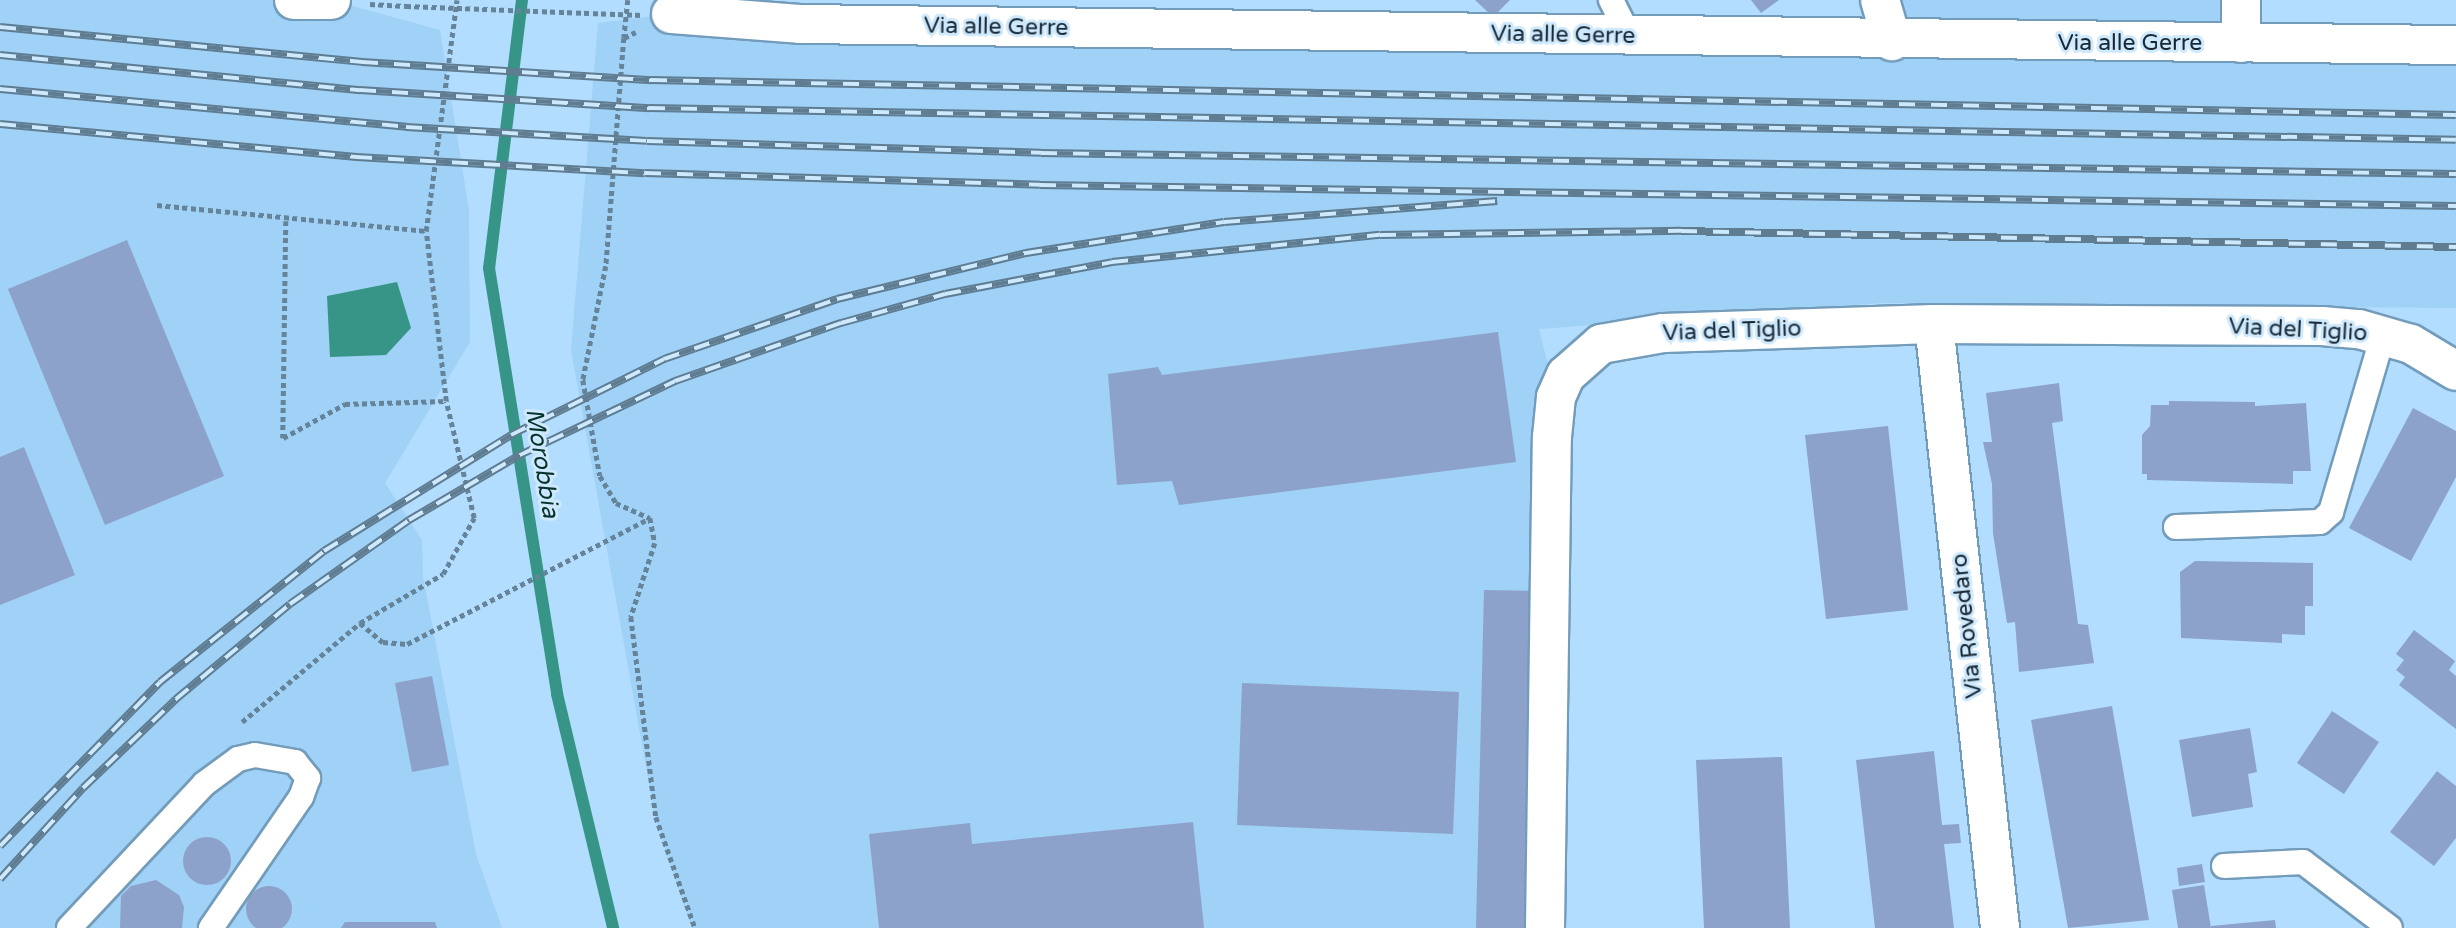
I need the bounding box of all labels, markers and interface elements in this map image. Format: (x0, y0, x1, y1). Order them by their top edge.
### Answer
street label: Via alle Gerre (924, 12, 1068, 42)
street label: Via alle Gerre (1491, 20, 1635, 50)
street label: Via alle Gerre (2058, 29, 2202, 57)
street label: Via del Tiglio (2228, 313, 2368, 347)
street label: Via del Tiglio (1662, 315, 1802, 347)
water label: Morobbia (519, 406, 565, 520)
street label: Via Rovedaro (1946, 552, 1988, 700)

